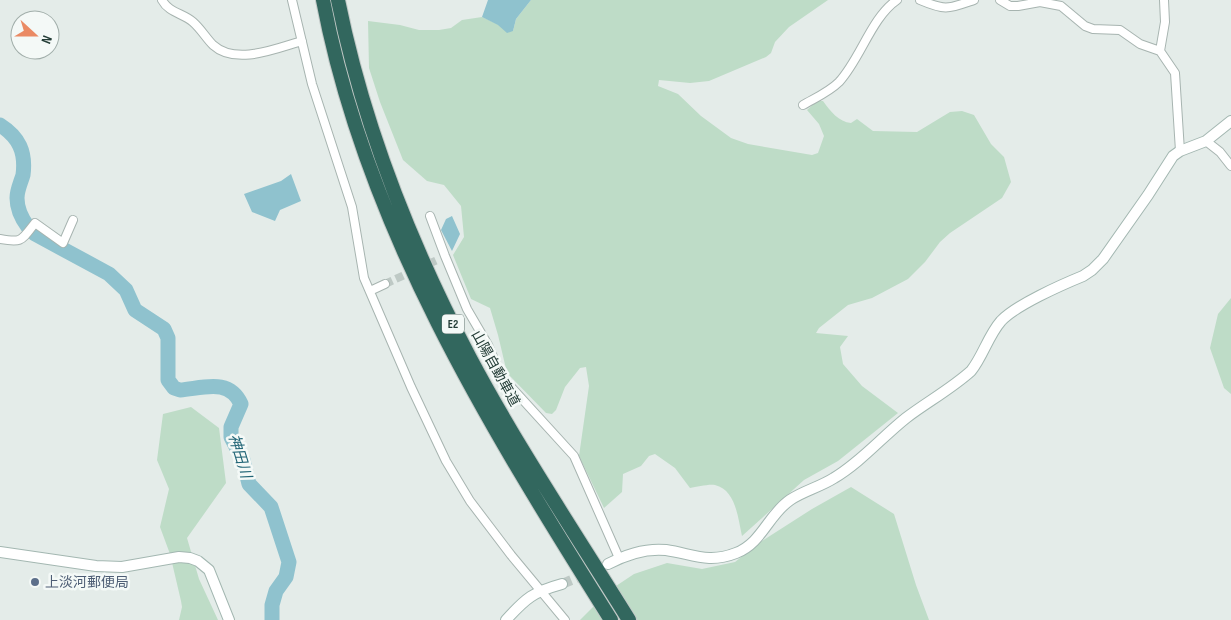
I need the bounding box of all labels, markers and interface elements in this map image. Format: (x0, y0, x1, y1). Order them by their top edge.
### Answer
north arrow (10, 10, 60, 60)
text: N (37, 33, 56, 46)
road number: E2 (442, 314, 464, 334)
street label: 山陽自動車道 (468, 327, 523, 409)
water label: 神田川 (224, 432, 256, 482)
place label: 上淡河郵便局 (45, 574, 129, 591)
marker: 上淡河郵便局 (29, 576, 41, 588)

